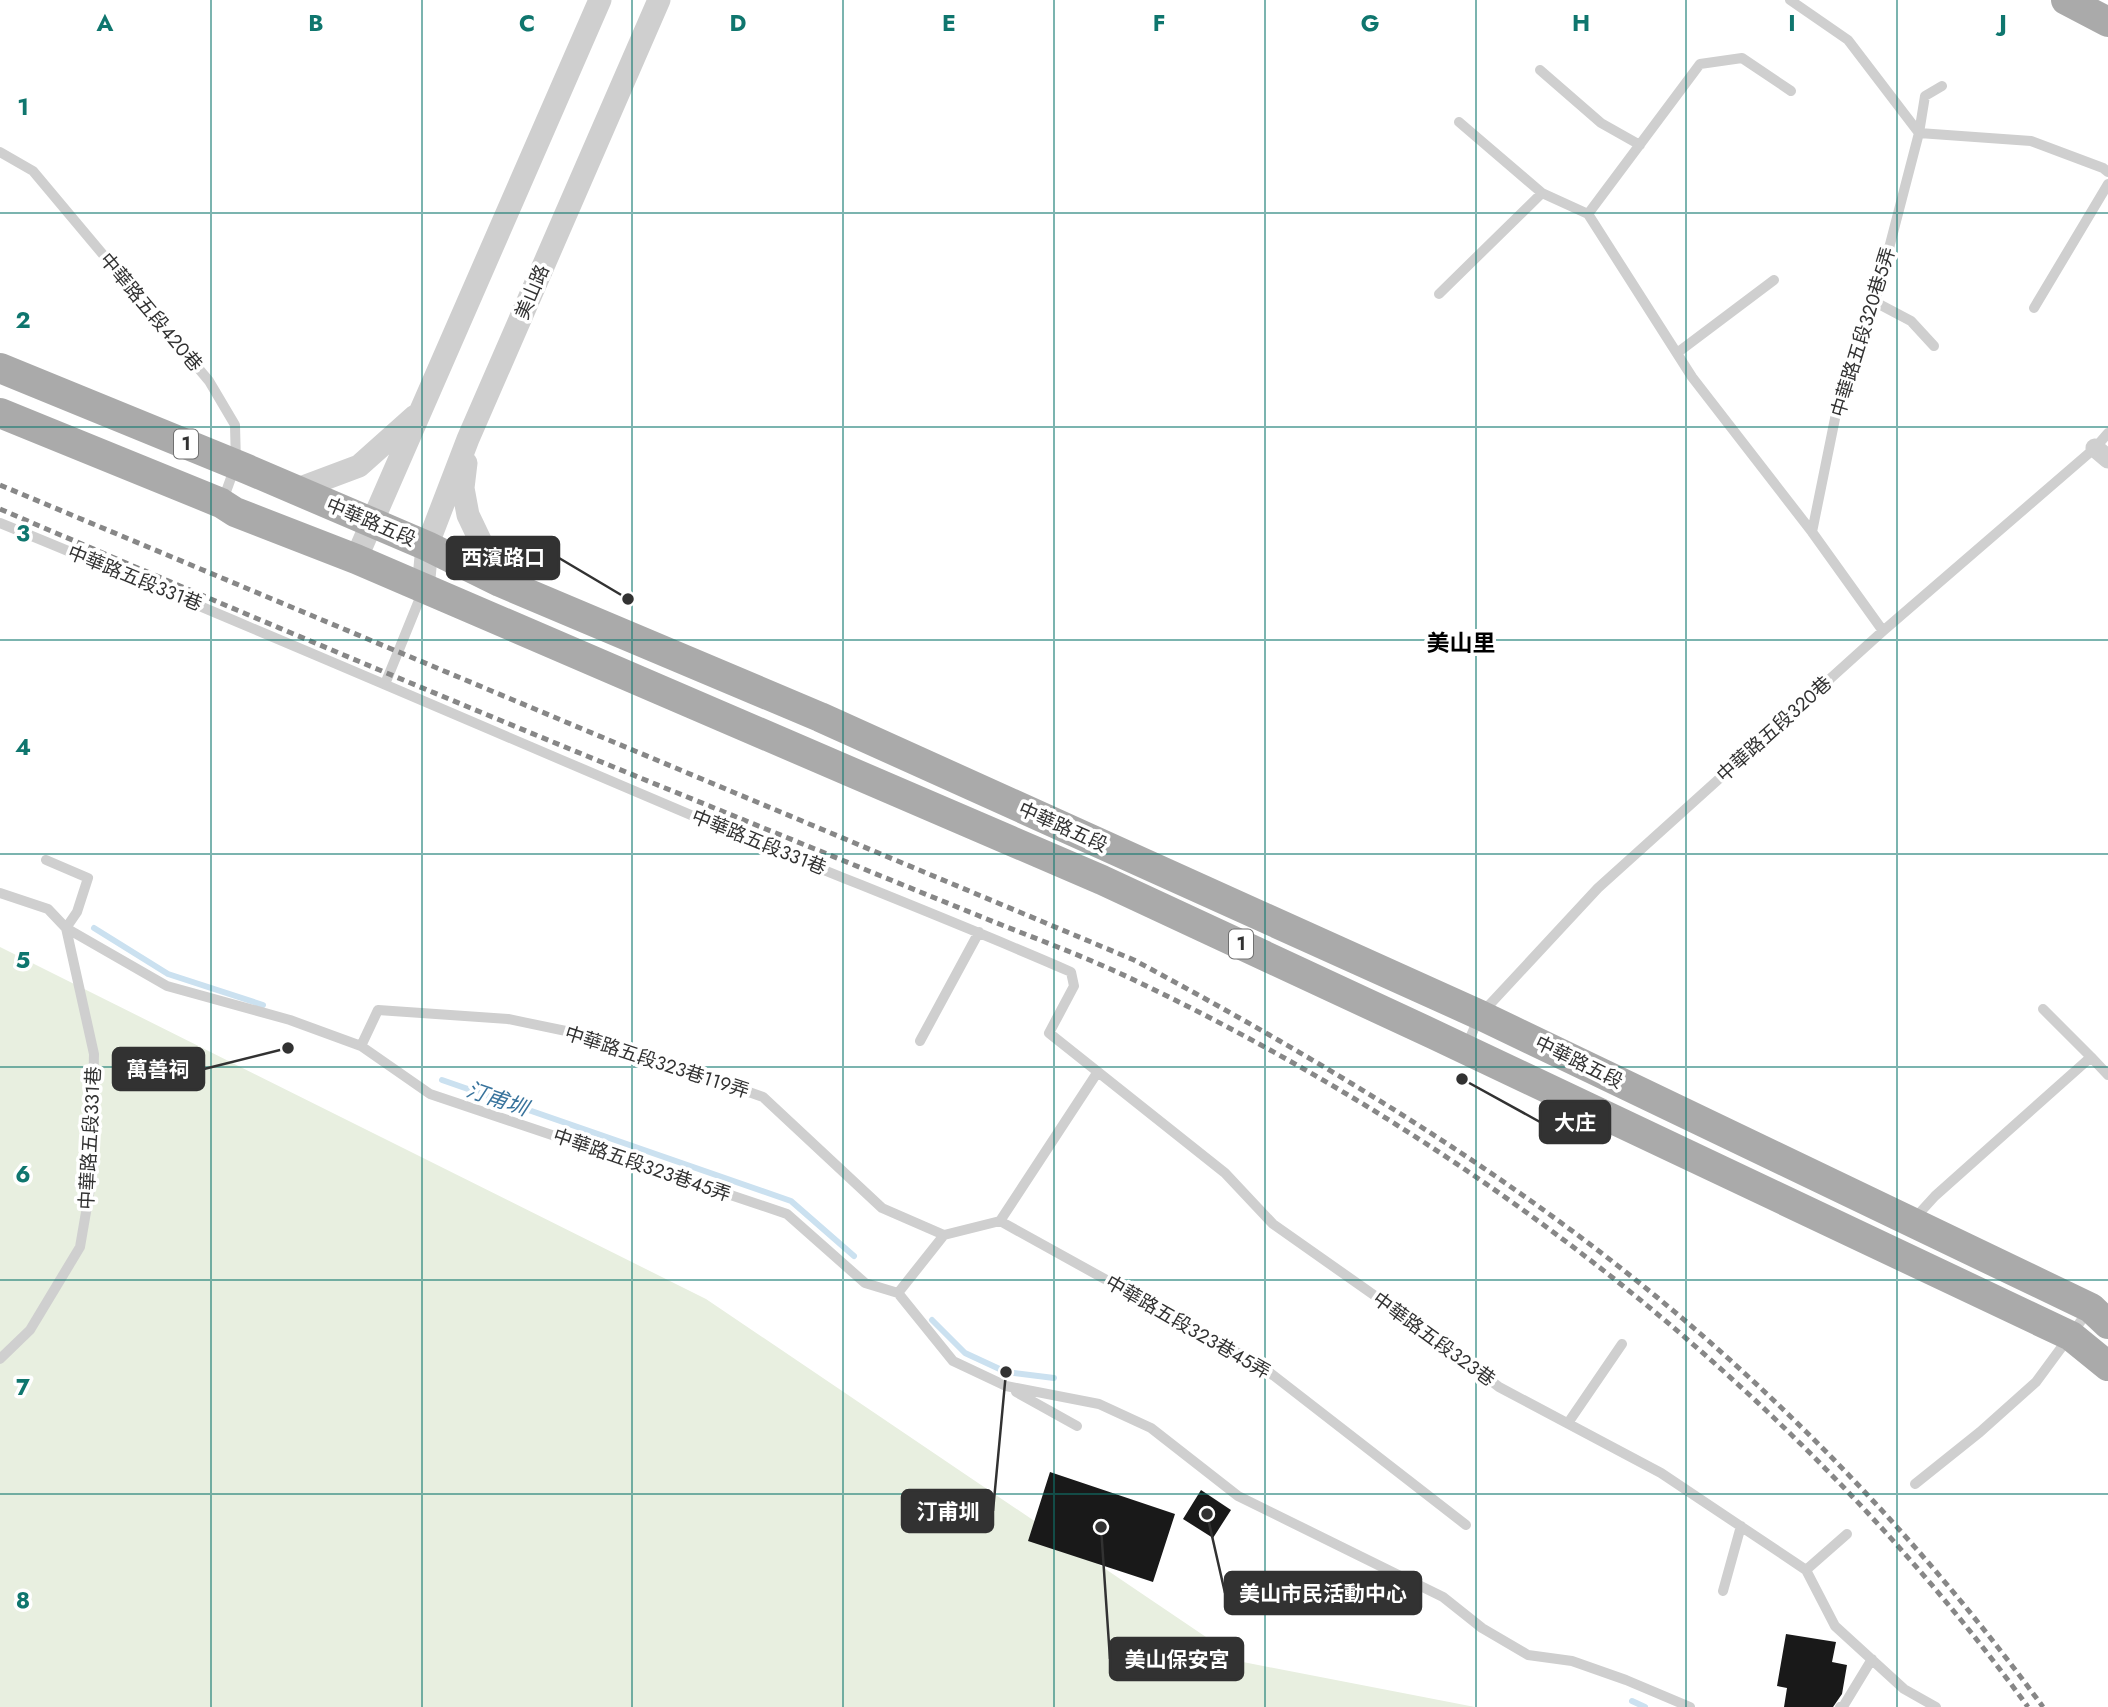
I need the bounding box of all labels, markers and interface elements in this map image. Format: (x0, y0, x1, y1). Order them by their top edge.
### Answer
text: A (96, 6, 114, 40)
text: B (308, 6, 324, 40)
text: C (519, 6, 535, 40)
text: D (730, 6, 747, 40)
text: E (942, 6, 956, 40)
text: F (1153, 6, 1165, 40)
text: G (1361, 6, 1379, 40)
text: H (1572, 6, 1590, 40)
text: I (1788, 6, 1796, 40)
text: J (1995, 6, 2007, 40)
text: 1 (17, 90, 29, 124)
street label: 中華路五段320巷5弄 (1824, 244, 1902, 420)
street label: 中華路五段420巷 (93, 247, 209, 377)
street label: 美山路 (508, 260, 556, 324)
text: 2 (15, 303, 31, 337)
road number: 1 (174, 430, 198, 458)
street label: 中華路五段 (322, 491, 420, 553)
text: 3 (16, 516, 30, 550)
callout: 西濱路口 (447, 537, 559, 579)
street label: 中華路五段331巷 (64, 539, 206, 617)
text: 西濱路口 (461, 543, 545, 573)
district label: 美山里 (1427, 626, 1496, 660)
street label: 中華路五段320巷 (1710, 670, 1838, 788)
text: 4 (15, 730, 31, 764)
street label: 中華路五段 (1014, 795, 1112, 859)
street label: 中華路五段331巷 (688, 803, 830, 881)
road number: 1 (1229, 930, 1253, 959)
text: 5 (16, 943, 30, 977)
street label: 中華路五段323巷119弄 (561, 1019, 753, 1105)
street label: 中華路五段 (1530, 1029, 1628, 1095)
callout: 萬善祠 (113, 1048, 204, 1090)
text: 萬善祠 (127, 1055, 190, 1085)
street label: 中華路五段331巷 (73, 1066, 107, 1210)
water label: 汀甫圳 (462, 1075, 535, 1124)
callout: 大庄 (1540, 1101, 1610, 1143)
text: 大庄 (1554, 1108, 1596, 1138)
street label: 中華路五段323巷45弄 (550, 1122, 734, 1208)
text: 6 (15, 1157, 31, 1191)
street label: 中華路五段323巷45弄 (1101, 1269, 1275, 1385)
street label: 中華路五段323巷 (1367, 1285, 1501, 1393)
text: 7 (16, 1370, 30, 1404)
callout: 汀甫圳 (902, 1490, 993, 1532)
text: 汀甫圳 (917, 1497, 980, 1527)
callout: 美山市民活動中心 (1225, 1572, 1421, 1614)
text: 美山市民活動中心 (1239, 1579, 1407, 1609)
text: 8 (16, 1583, 30, 1617)
callout: 美山保安宮 (1110, 1638, 1243, 1680)
text: 美山保安宮 (1125, 1645, 1230, 1675)

